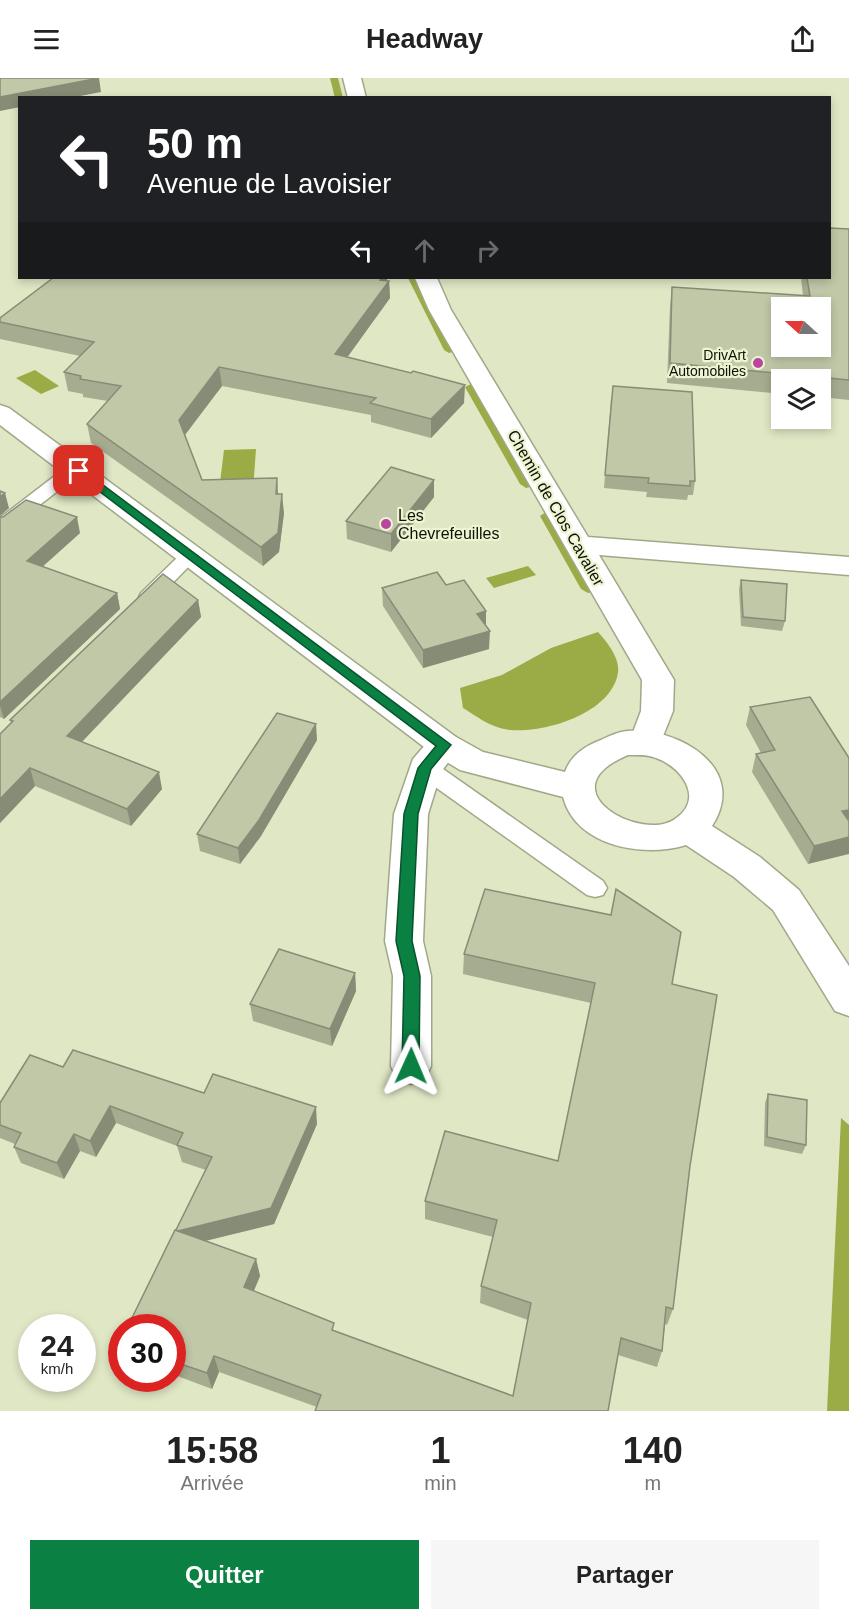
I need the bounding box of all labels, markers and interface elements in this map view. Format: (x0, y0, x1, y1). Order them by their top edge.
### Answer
icon: menu (30, 23, 63, 56)
icon: share (786, 23, 819, 56)
text: Headway (366, 24, 483, 54)
icon: left (48, 120, 126, 198)
text: 50 m (147, 120, 243, 167)
text: Avenue de Lavoisier (147, 169, 391, 199)
icon: left (345, 234, 378, 267)
icon: ahead (408, 234, 441, 267)
icon: right (471, 234, 504, 267)
north arrow (771, 297, 831, 357)
map controls (771, 297, 831, 429)
place label: DrivArt Automobiles (669, 347, 746, 379)
marker: DrivArt Automobiles (751, 356, 765, 370)
button: layers (771, 369, 831, 429)
street label: Chemin de Clos Cavalier (504, 427, 608, 589)
pin (53, 445, 104, 496)
icon: arrive (62, 454, 95, 487)
place label: Les Chevrefeuilles (398, 507, 499, 542)
marker: Les Chevrefeuilles (379, 517, 393, 531)
position arrow (379, 1034, 443, 1098)
speed limit sign: 30 (108, 1314, 186, 1392)
text: 24 (40, 1329, 74, 1362)
text: km/h (41, 1360, 73, 1377)
text: 15:58 (166, 1430, 258, 1471)
text: 1 (430, 1430, 450, 1471)
text: 140 (623, 1430, 683, 1471)
text: Arrivée (181, 1472, 244, 1494)
text: min (424, 1472, 457, 1494)
text: m (644, 1472, 661, 1494)
button: Quitter (30, 1540, 419, 1609)
button: Partager (431, 1540, 819, 1609)

